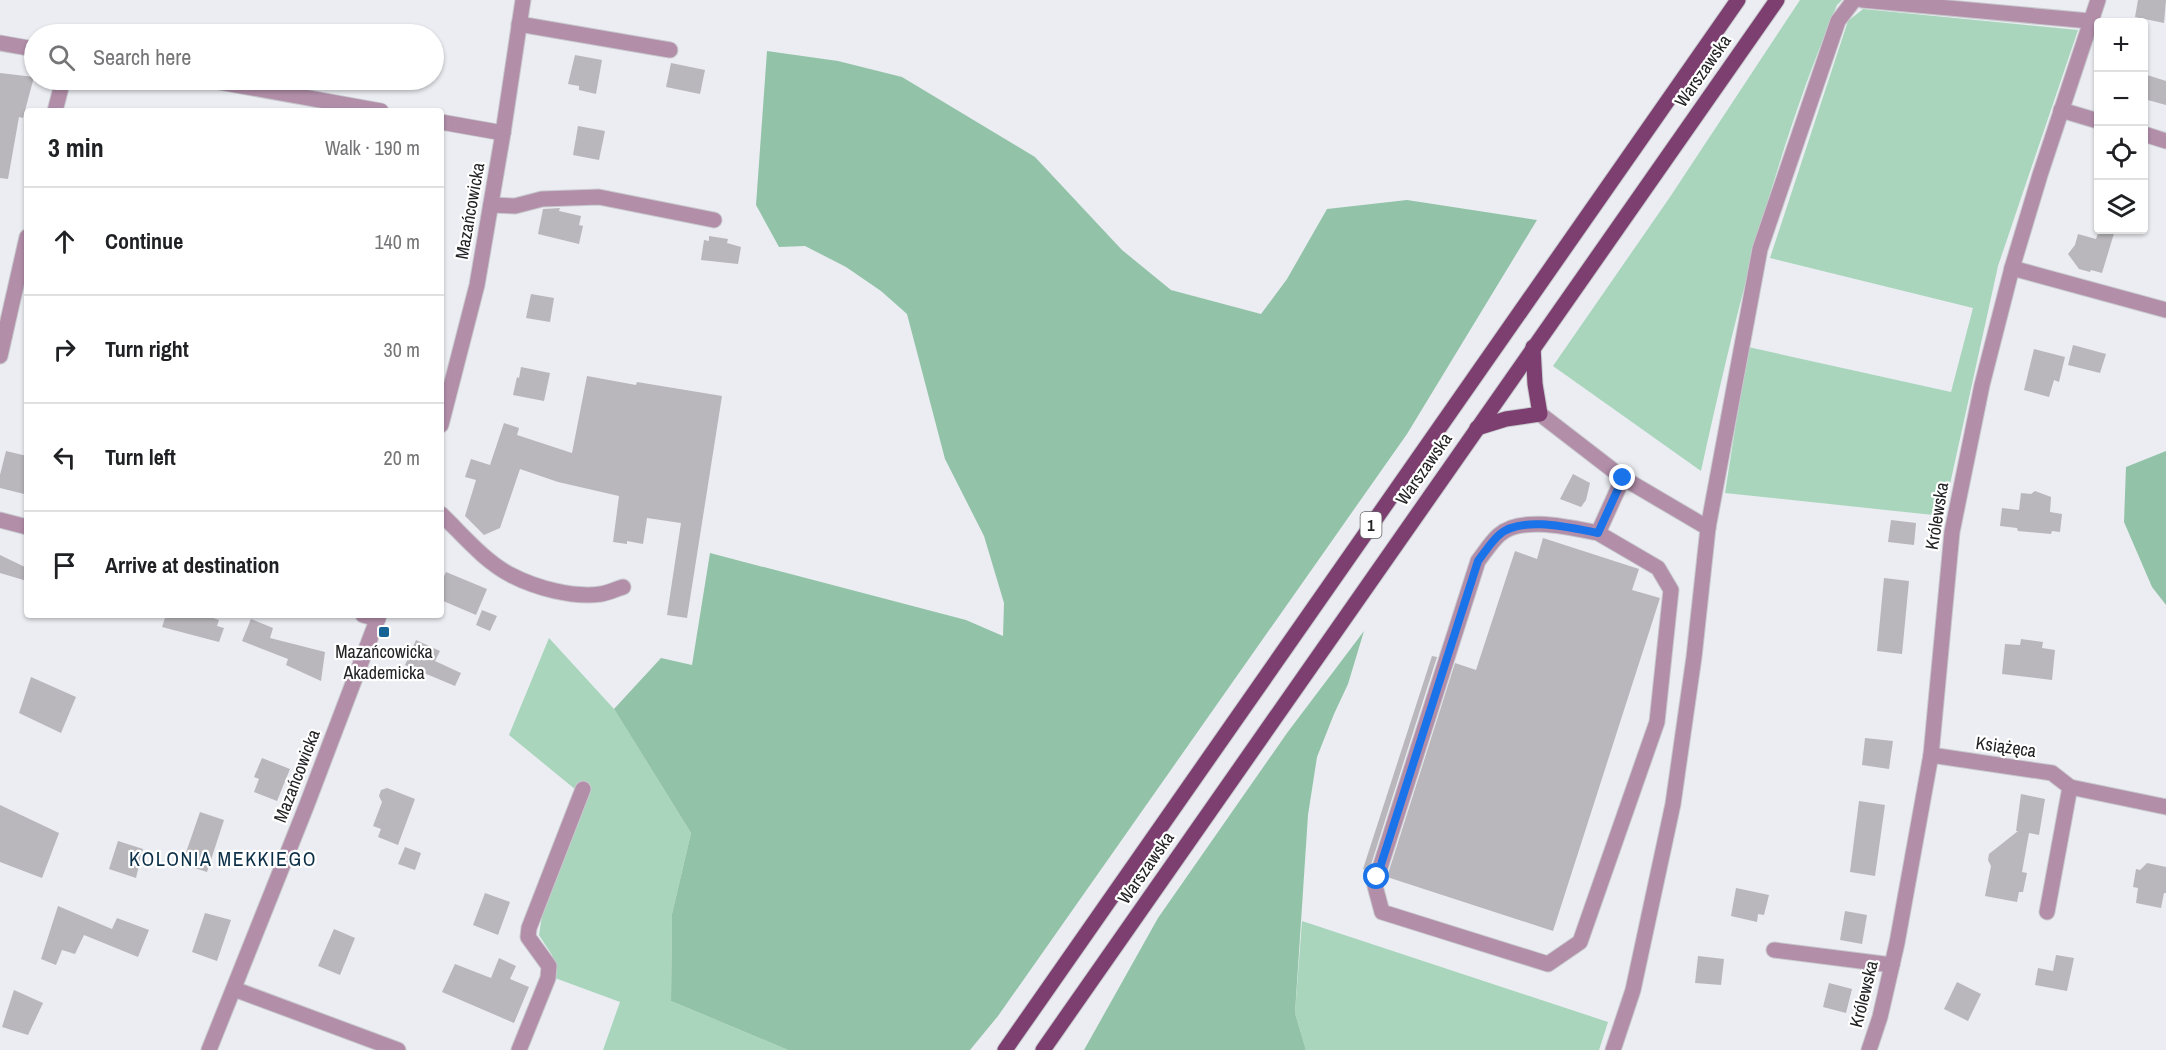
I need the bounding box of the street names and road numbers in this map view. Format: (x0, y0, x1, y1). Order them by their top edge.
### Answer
street label: Warszawska (1669, 30, 1737, 112)
street label: Mazańcowicka (449, 161, 490, 261)
street label: Warszawska (1390, 428, 1458, 510)
street label: Królewska (1919, 480, 1954, 551)
road number: 1 (1360, 512, 1382, 538)
street label: Mazańcowicka (267, 726, 326, 826)
street label: Książęca (1974, 730, 2038, 763)
street label: Warszawska (1112, 827, 1180, 909)
street label: Królewska (1843, 958, 1884, 1030)

